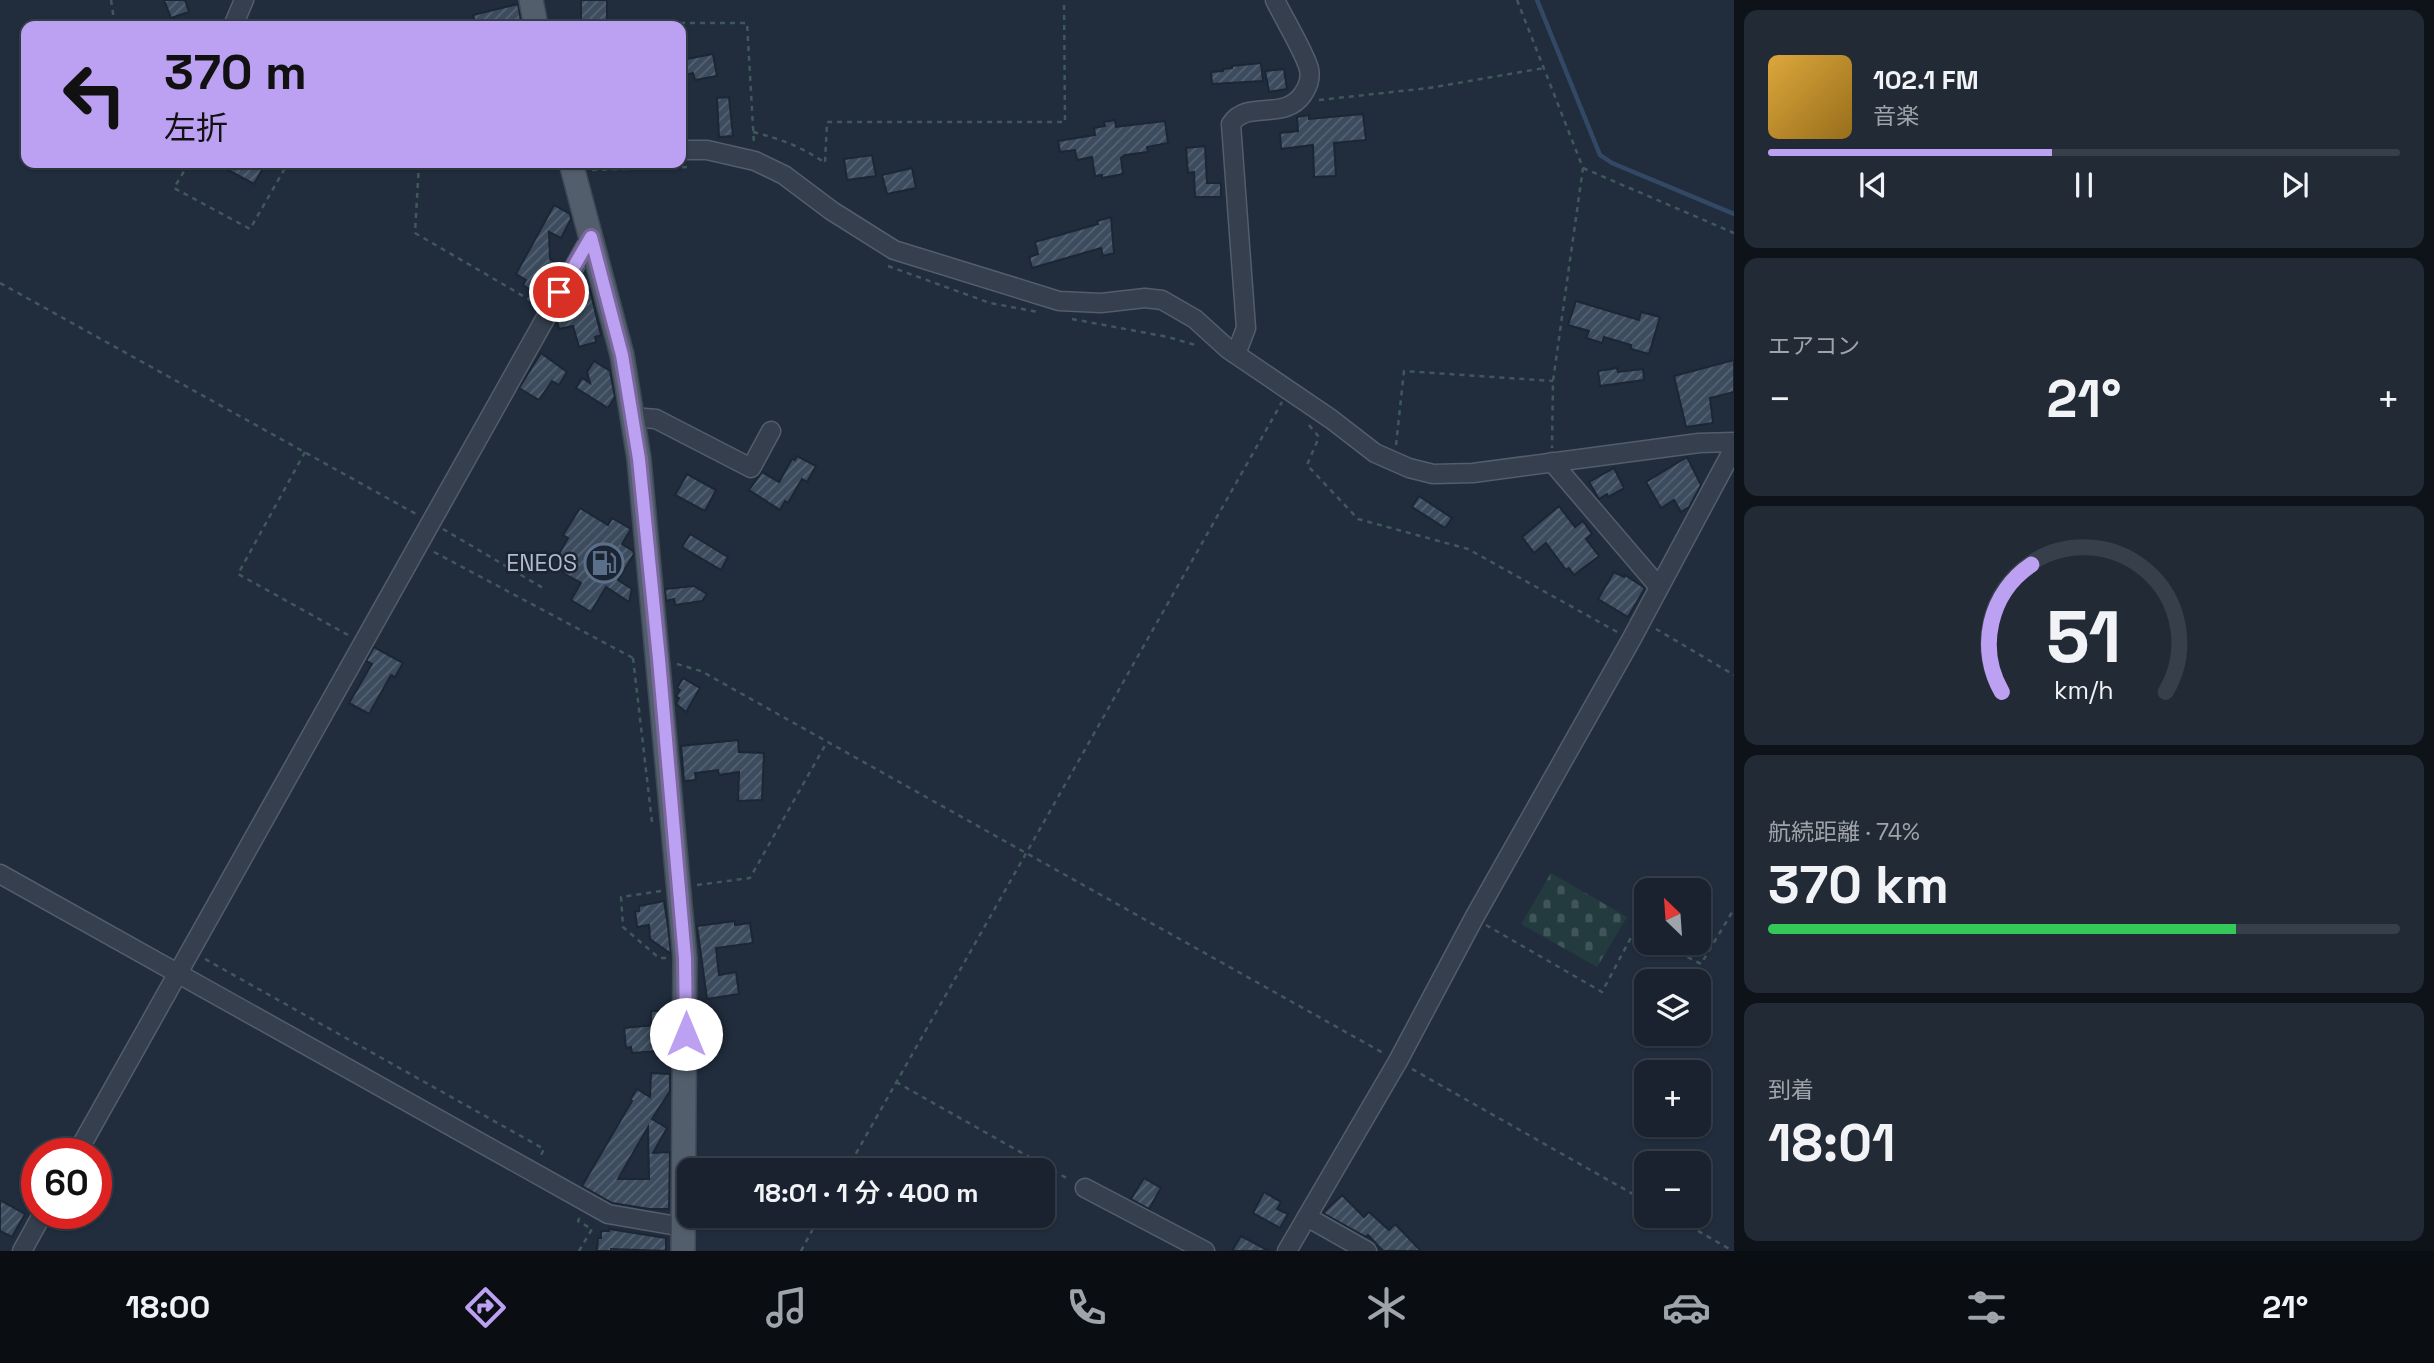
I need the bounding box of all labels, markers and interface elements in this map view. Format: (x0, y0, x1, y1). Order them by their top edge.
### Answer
text: 370 m (164, 41, 307, 103)
icon: left (49, 49, 140, 140)
text: 102.1 FM (1873, 63, 1979, 97)
text: 音楽 (1873, 101, 1919, 131)
text: 左折 (164, 108, 228, 148)
icon: previous (1854, 166, 1892, 204)
icon: pause (2065, 166, 2103, 204)
icon: next (2276, 166, 2314, 204)
pin (529, 262, 589, 322)
icon: arrive (540, 273, 578, 311)
text: エアコン (1768, 331, 1860, 361)
text: 21° (2047, 366, 2121, 432)
text: − (1768, 375, 1792, 423)
text: + (2376, 375, 2400, 423)
fuel station icon: ENEOS (583, 542, 625, 584)
place label: ENEOS (506, 548, 577, 578)
text: 51 (2046, 590, 2122, 683)
text: km/h (2054, 673, 2114, 705)
text: 航続距離 · 74% (1768, 817, 1920, 847)
text: 370 km (1768, 852, 1949, 918)
north arrow (1634, 878, 1712, 956)
map controls (1634, 878, 1711, 1228)
button: layers (1634, 969, 1711, 1046)
position arrow (649, 997, 723, 1071)
button: + (1634, 1060, 1711, 1137)
text: 到着 (1768, 1075, 1814, 1105)
text: 18:01 (1768, 1110, 1895, 1176)
speed limit sign: 60 (21, 1138, 112, 1229)
button: − (1634, 1151, 1711, 1228)
text: 18:01 · 1 分 · 400 m (754, 1176, 978, 1210)
icon: directions (461, 1283, 510, 1332)
icon: music (762, 1283, 811, 1332)
icon: phone (1062, 1283, 1111, 1332)
icon: climate (1362, 1283, 1411, 1332)
icon: car (1662, 1283, 1711, 1332)
icon: filters (1962, 1283, 2011, 1332)
text: 18:00 (126, 1287, 210, 1327)
text: 21° (2262, 1287, 2308, 1327)

